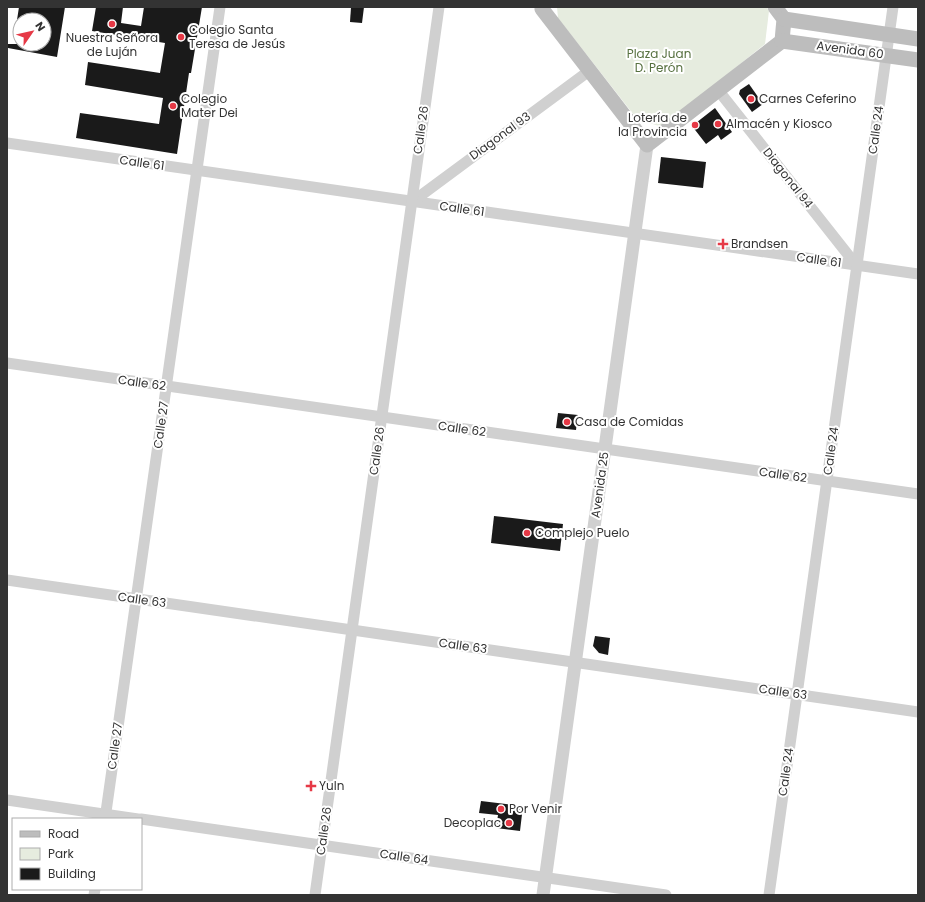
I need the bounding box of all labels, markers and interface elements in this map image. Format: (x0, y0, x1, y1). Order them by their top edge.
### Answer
north arrow (12, 12, 52, 52)
text: N (31, 19, 49, 34)
marker: Nuestra Señora de Luján (107, 19, 117, 29)
place label: Colegio Santa Teresa de Jesús (189, 21, 285, 52)
place label: Nuestra Señora de Luján (66, 29, 158, 60)
marker: Colegio Santa Teresa de Jesús (176, 32, 186, 42)
street label: Avenida 60 (815, 36, 885, 63)
park label: Plaza Juan D. Perón (627, 45, 691, 76)
place label: Colegio Mater Dei (181, 90, 238, 121)
place label: Carnes Ceferino (759, 90, 857, 107)
marker: Carnes Ceferino (746, 94, 756, 104)
marker: Colegio Mater Dei (168, 101, 178, 111)
street label: Calle 24 (864, 104, 887, 155)
street label: Calle 26 (409, 105, 432, 155)
street label: Diagonal 93 (466, 108, 534, 164)
place label: Lotería de la Provincia (618, 109, 687, 140)
place label: Almacén y Kiosco (726, 115, 832, 132)
marker: Almacén y Kiosco (713, 119, 723, 129)
marker: Lotería de la Provincia (690, 120, 700, 130)
street label: Diagonal 94 (759, 144, 818, 212)
street label: Calle 61 (118, 151, 166, 174)
street label: Calle 61 (438, 197, 486, 220)
place label: Brandsen (731, 235, 788, 252)
marker: Brandsen (718, 239, 728, 249)
street label: Calle 61 (795, 248, 843, 271)
street label: Calle 62 (117, 371, 167, 394)
street label: Calle 27 (149, 400, 172, 450)
place label: Casa de Comidas (575, 413, 683, 430)
street label: Calle 62 (437, 417, 487, 440)
marker: Casa de Comidas (562, 417, 572, 427)
street label: Calle 24 (819, 425, 842, 476)
street label: Calle 26 (365, 426, 388, 476)
street label: Avenida 25 (586, 451, 613, 519)
street label: Calle 62 (758, 463, 808, 486)
place label: Complejo Puelo (535, 524, 630, 541)
marker: Complejo Puelo (522, 528, 532, 538)
street label: Calle 63 (117, 588, 167, 611)
street label: Calle 63 (438, 634, 488, 657)
street label: Calle 63 (758, 680, 808, 703)
street label: Calle 27 (103, 721, 126, 771)
street label: Calle 24 (774, 746, 797, 797)
place label: Yuln (319, 777, 344, 794)
marker: Yuln (306, 781, 316, 791)
place label: Por Venir (509, 800, 562, 817)
marker: Por Venir (496, 804, 506, 814)
street label: Calle 26 (312, 806, 335, 856)
place label: Decoplac (444, 814, 501, 831)
legend (12, 818, 142, 890)
marker: Decoplac (504, 818, 514, 828)
text: Road (48, 825, 79, 842)
text: Park (48, 845, 75, 862)
street label: Calle 64 (379, 845, 430, 868)
text: Building (48, 865, 96, 882)

